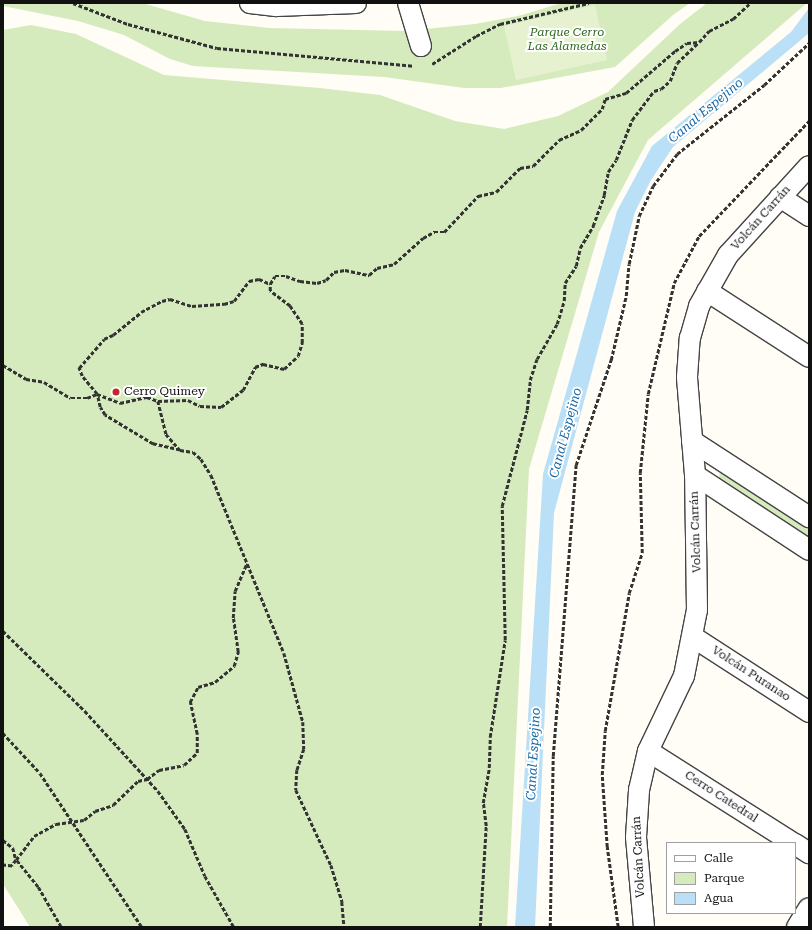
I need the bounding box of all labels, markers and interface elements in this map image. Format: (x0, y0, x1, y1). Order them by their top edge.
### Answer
park label: Parque Cerro Las Alamedas (527, 26, 607, 54)
water label: Canal Espejino (665, 75, 747, 147)
street label: Volcán Carrán (728, 183, 794, 253)
place label: Cerro Quimey (124, 385, 205, 399)
water label: Canal Espejino (546, 386, 586, 480)
marker: Cerro Quimey (111, 387, 121, 397)
street label: Volcán Carrán (687, 491, 705, 573)
street label: Volcán Puranao (709, 643, 793, 705)
water label: Canal Espejino (524, 707, 544, 801)
street label: Cerro Catedral (682, 768, 760, 826)
street label: Volcán Carrán (630, 816, 648, 898)
legend (666, 842, 796, 914)
text: Calle (704, 851, 733, 865)
text: Parque (704, 871, 744, 885)
text: Agua (704, 891, 733, 905)

